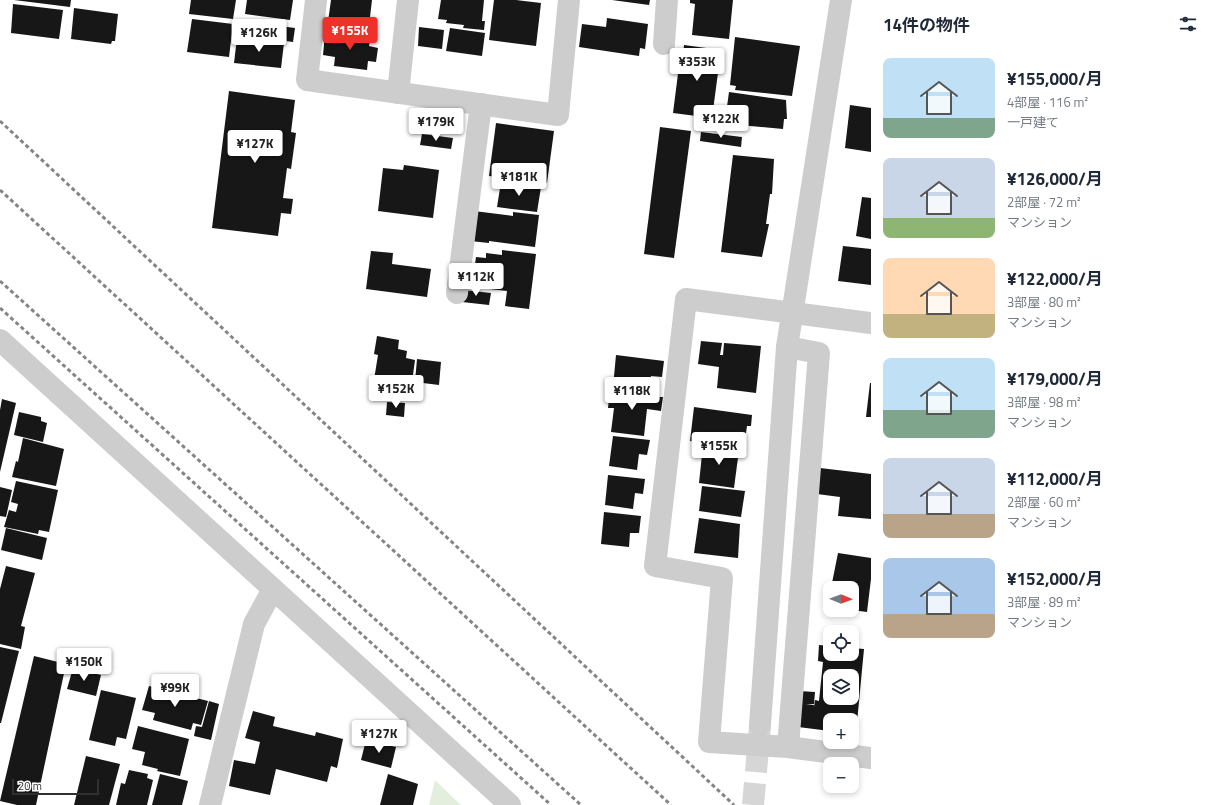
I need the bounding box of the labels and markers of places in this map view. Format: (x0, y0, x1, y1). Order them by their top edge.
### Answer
pin: ¥155K (322, 17, 378, 51)
pin: ¥126K (231, 19, 287, 53)
pin: ¥353K (669, 48, 725, 82)
pin: ¥122K (693, 105, 749, 139)
pin: ¥179K (408, 108, 464, 142)
pin: ¥127K (227, 130, 283, 164)
pin: ¥181K (491, 163, 547, 197)
pin: ¥112K (448, 263, 504, 297)
pin: ¥152K (368, 375, 424, 409)
pin: ¥118K (604, 377, 660, 411)
pin: ¥155K (691, 432, 747, 466)
pin: ¥150K (56, 648, 112, 682)
pin: ¥99K (151, 674, 199, 708)
pin: ¥127K (351, 720, 407, 754)

